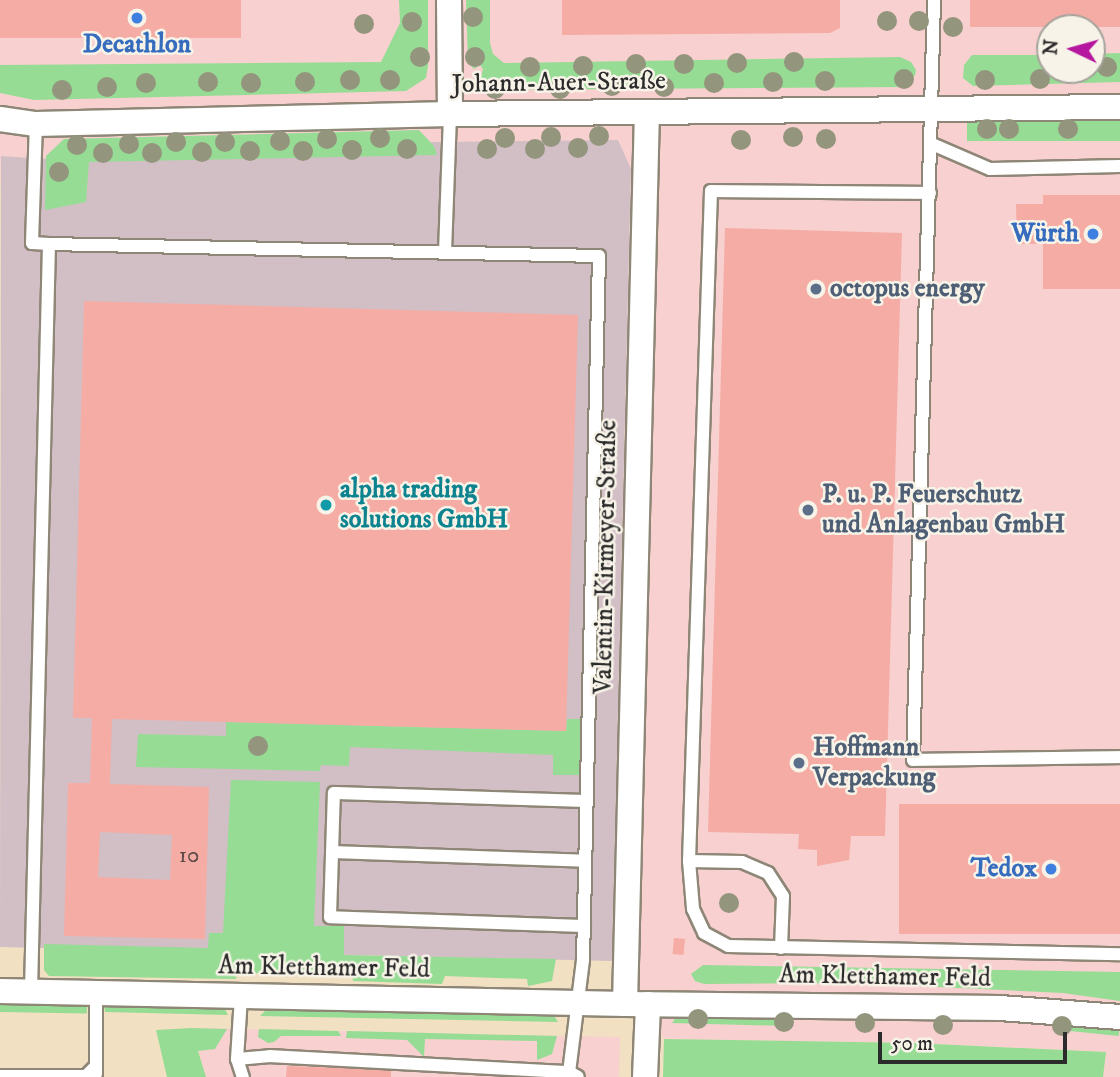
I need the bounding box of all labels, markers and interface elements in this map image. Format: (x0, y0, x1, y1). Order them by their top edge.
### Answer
marker: Decathlon (129, 10, 145, 26)
north arrow (1036, 14, 1106, 84)
place label: Decathlon (83, 29, 191, 61)
text: N (1039, 39, 1064, 56)
street label: Johann-Auer-Straße (452, 66, 666, 100)
place label: Würth (1011, 218, 1079, 250)
marker: Würth (1085, 226, 1101, 242)
place label: octopus energy (830, 273, 985, 305)
marker: octopus energy (808, 281, 824, 297)
street label: Valentin-Kirmeyer-Straße (588, 420, 624, 694)
place label: alpha trading solutions GmbH (340, 474, 508, 536)
place label: P. u. P. Feuerschutz und Anlagenbau GmbH (822, 479, 1065, 540)
marker: alpha trading solutions GmbH (318, 497, 334, 513)
marker: P. u. P. Feuerschutz und Anlagenbau GmbH (800, 502, 816, 518)
place label: Hoffmann Verpackung (813, 732, 935, 794)
marker: Hoffmann Verpackung (791, 755, 807, 771)
house number: 10 (179, 842, 199, 870)
place label: Tedox (971, 853, 1037, 885)
marker: Tedox (1043, 861, 1059, 877)
street label: Am Kletthamer Feld (218, 951, 430, 985)
street label: Am Kletthamer Feld (779, 960, 991, 994)
scale bar (882, 1018, 1071, 1062)
text: 50 m (891, 1031, 933, 1057)

